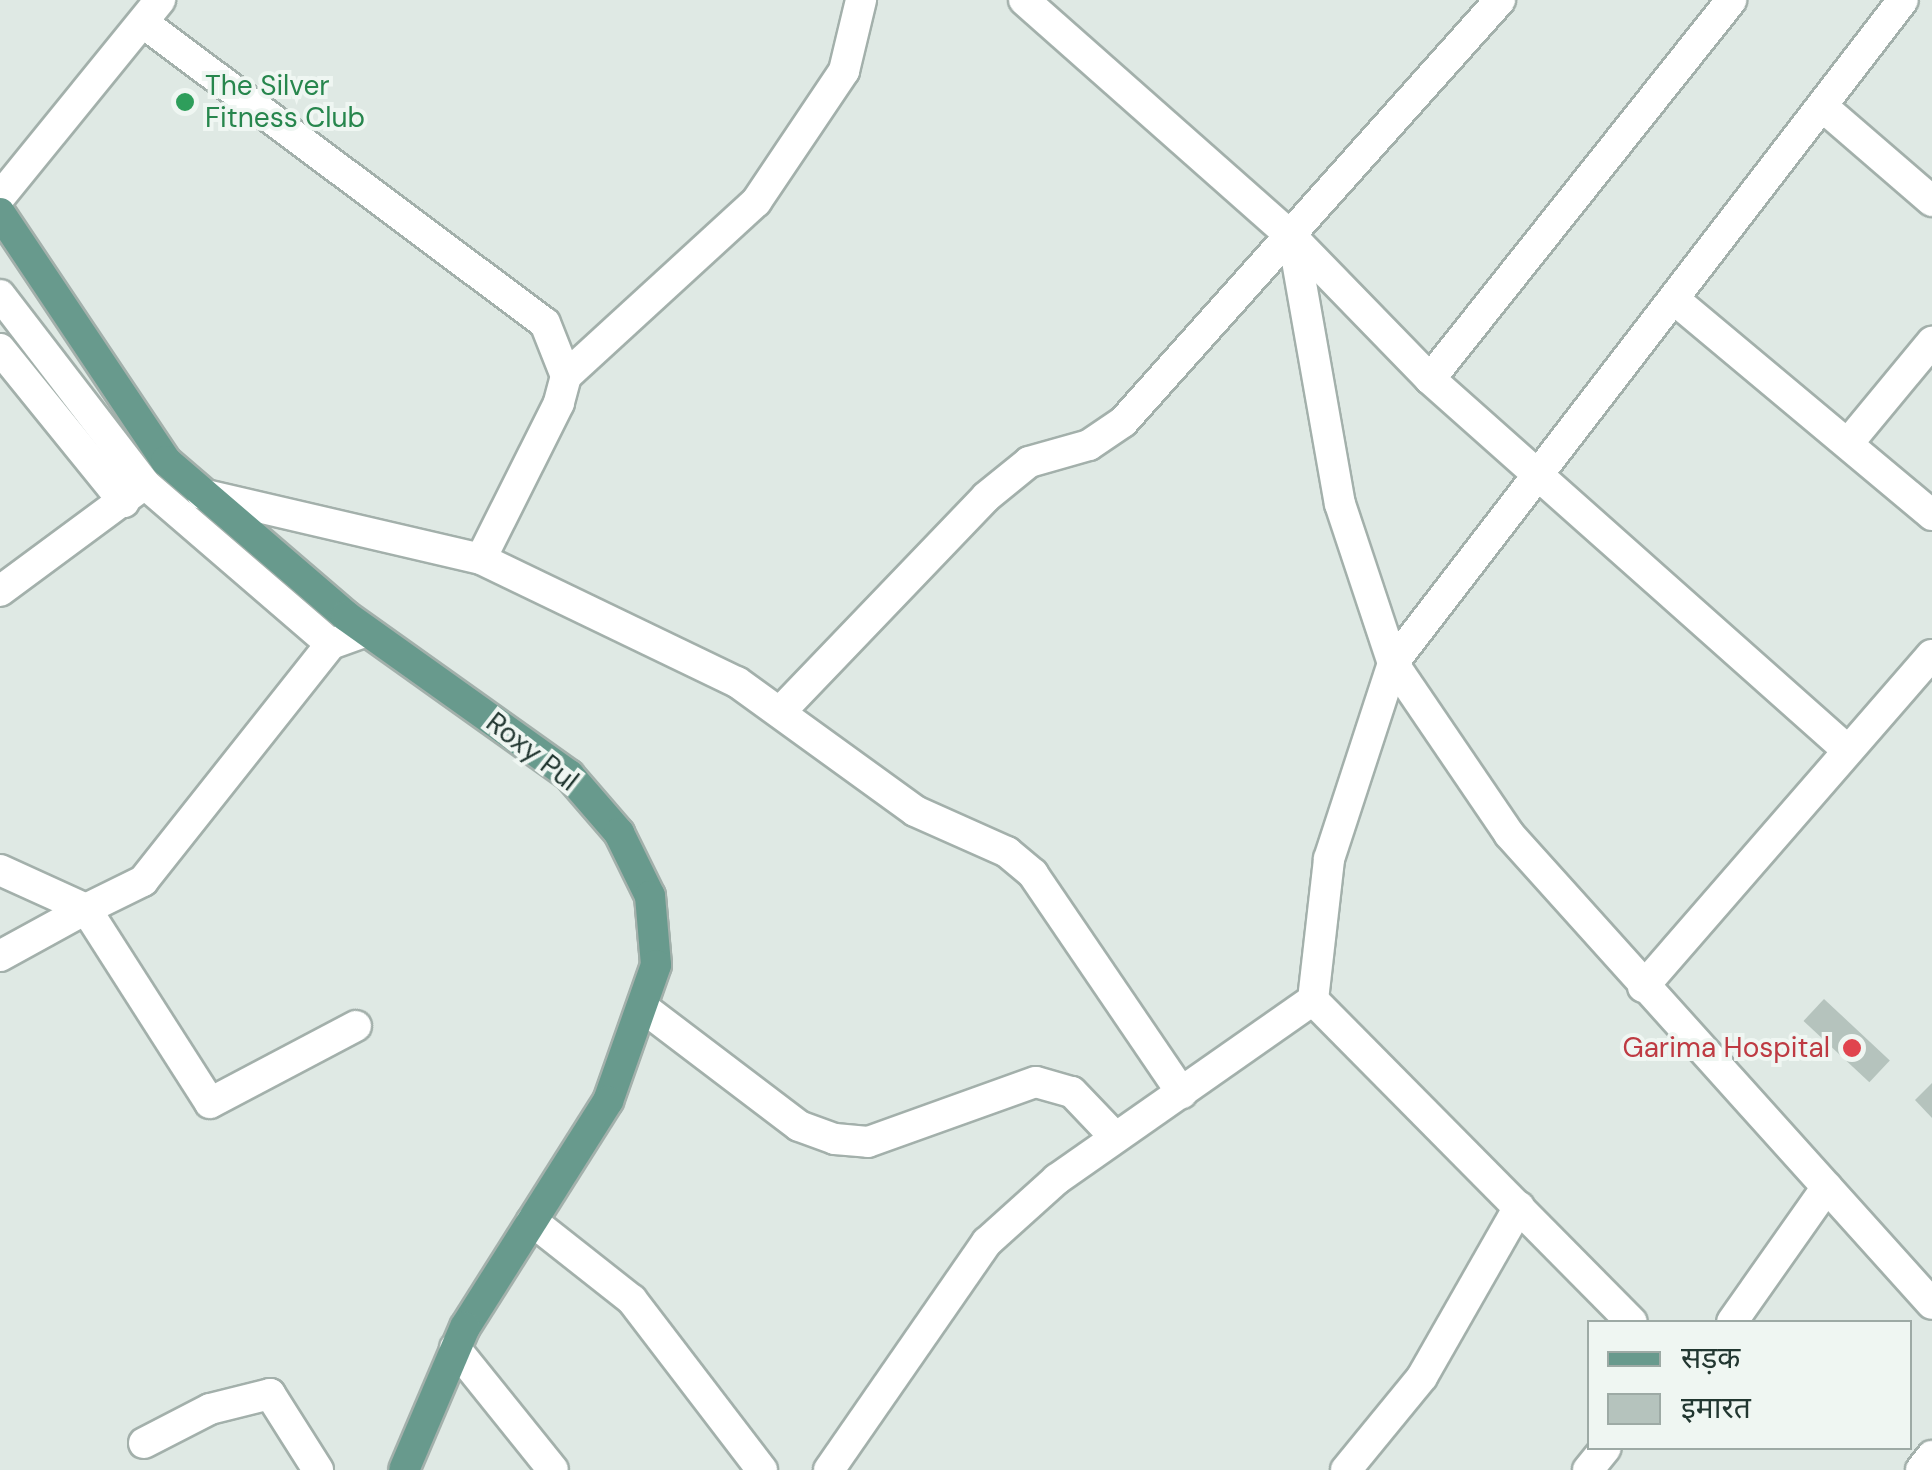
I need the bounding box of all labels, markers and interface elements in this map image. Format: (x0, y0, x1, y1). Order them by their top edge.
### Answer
place label: The Silver Fitness Club (205, 69, 365, 135)
marker: The Silver Fitness Club (174, 91, 196, 113)
street label: Roxy Pul (479, 706, 585, 798)
place label: Garima Hospital (1622, 1031, 1830, 1065)
marker: Garima Hospital (1839, 1035, 1865, 1061)
legend (1587, 1320, 1912, 1450)
text: सड़क (1681, 1338, 1740, 1377)
text: इमारत (1681, 1388, 1751, 1427)

